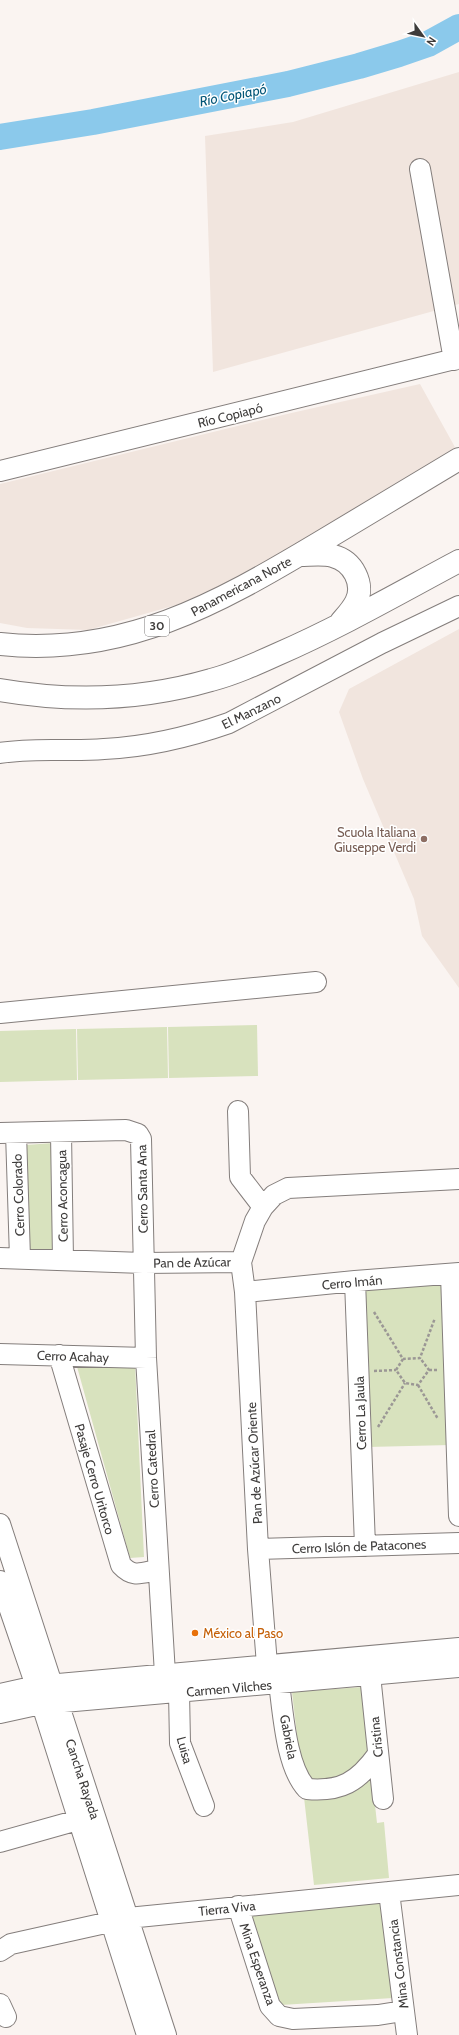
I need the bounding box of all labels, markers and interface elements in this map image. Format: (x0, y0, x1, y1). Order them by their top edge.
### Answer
north arrow (403, 16, 443, 56)
text: N (423, 34, 439, 49)
water label: Río Copiapó (198, 80, 268, 110)
street label: Río Copiapó (196, 399, 264, 431)
street label: Panamericana Norte (188, 553, 294, 619)
road number: 30 (145, 616, 169, 636)
street label: El Manzano (219, 690, 283, 732)
place label: Scuola Italiana Giuseppe Verdi (334, 824, 417, 855)
marker: Scuola Italiana Giuseppe Verdi (419, 834, 429, 844)
street label: Cerro Santa Ana (133, 1144, 151, 1233)
street label: Cerro Aconcagua (53, 1149, 71, 1242)
street label: Cerro Colorado (9, 1154, 27, 1236)
street label: Pan de Azúcar (153, 1253, 232, 1271)
street label: Cerro Imán (321, 1271, 383, 1293)
street label: Cerro Acahay (37, 1347, 110, 1365)
street label: Cerro La Jaula (351, 1375, 369, 1450)
street label: Pan de Azúcar Oriente (243, 1401, 265, 1524)
street label: Pasaje Cerro Uritorco (71, 1422, 118, 1537)
street label: Cerro Catedral (142, 1430, 162, 1508)
street label: Cerro Islón de Patacones (291, 1536, 427, 1556)
place label: México al Paso (203, 1625, 283, 1641)
marker: México al Paso (190, 1628, 200, 1638)
street label: Carmen Vilches (186, 1676, 273, 1700)
street label: Gabriela (277, 1713, 301, 1761)
street label: Cristina (366, 1715, 386, 1758)
street label: Luisa (174, 1735, 196, 1766)
street label: Cancha Rayada (62, 1737, 104, 1822)
street label: Tierra Viva (198, 1897, 257, 1919)
street label: Mina Constancia (384, 1918, 411, 2010)
street label: Mina Esperanza (236, 1921, 280, 2008)

